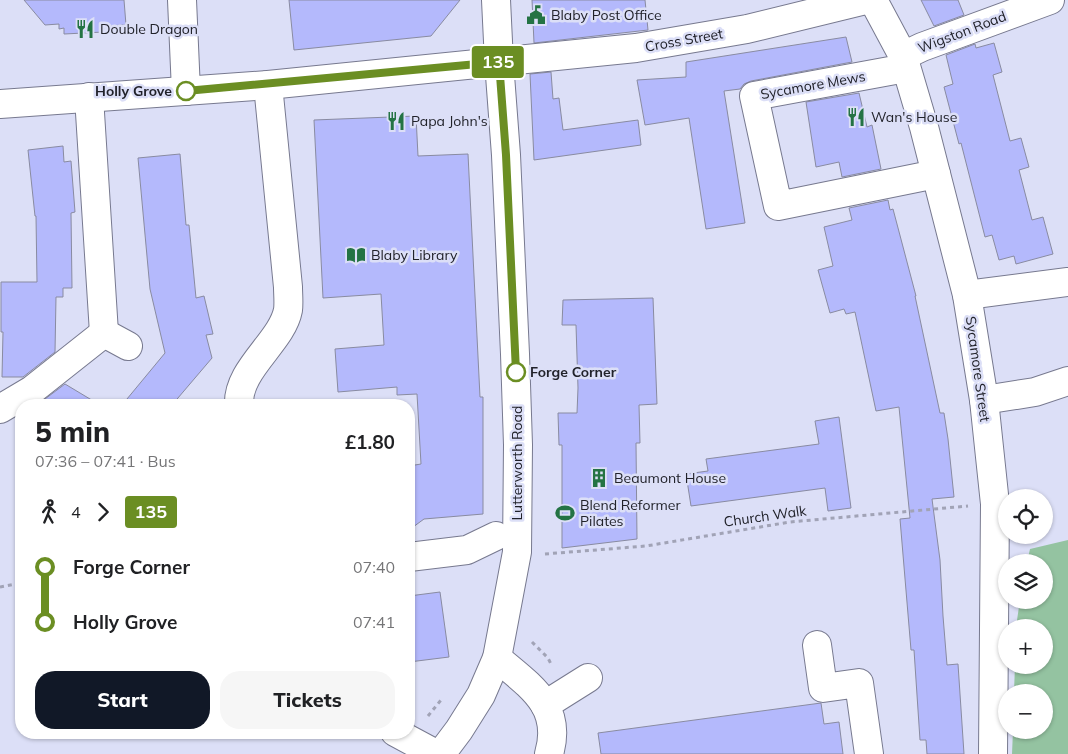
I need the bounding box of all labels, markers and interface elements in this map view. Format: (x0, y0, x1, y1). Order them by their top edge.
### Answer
public building icon: Blaby Post Office (525, 4, 547, 26)
place label: Blaby Post Office (551, 6, 662, 24)
street label: Wigston Road (915, 7, 1009, 57)
restaurant icon: Double Dragon (74, 18, 96, 40)
place label: Double Dragon (100, 20, 198, 38)
street label: Cross Street (644, 24, 724, 56)
line badge: 135 (469, 46, 527, 78)
text: 135 (482, 50, 514, 73)
street label: Sycamore Mews (759, 67, 867, 103)
marker: Holly Grove (176, 81, 196, 101)
place label: Holly Grove (95, 82, 172, 100)
restaurant icon: Wan's House (845, 106, 867, 128)
place label: Wan's House (871, 108, 957, 126)
restaurant icon: Papa John's (385, 110, 407, 132)
place label: Papa John's (411, 112, 488, 130)
library icon: Blaby Library (345, 244, 367, 266)
place label: Blaby Library (371, 246, 458, 264)
street label: Sycamore Street (962, 315, 994, 423)
marker: Forge Corner (506, 362, 526, 382)
place label: Forge Corner (530, 363, 617, 381)
street label: Lutterworth Road (508, 406, 526, 520)
text: 5 min (35, 414, 110, 449)
text: £1.80 (345, 430, 395, 454)
text: 07:36 – 07:41 · Bus (35, 451, 176, 471)
building icon: Beaumont House (588, 467, 610, 489)
place label: Beaumont House (614, 469, 726, 487)
map controls (998, 489, 1053, 739)
button: locate (998, 489, 1053, 544)
place label: Blend Reformer Pilates (580, 496, 681, 530)
icon: walk (35, 498, 63, 526)
icon: forward (89, 498, 117, 526)
text: 135 (135, 500, 167, 523)
street label: Church Walk (722, 501, 808, 531)
text: 4 (71, 502, 81, 522)
sports icon: Blend Reformer Pilates (554, 502, 576, 524)
button: layers (998, 554, 1053, 609)
text: Forge Corner (73, 555, 190, 579)
text: 07:40 (353, 557, 395, 577)
text: Holly Grove (73, 610, 177, 634)
text: 07:41 (353, 612, 395, 632)
button: + (998, 619, 1053, 674)
button: Start (35, 671, 210, 729)
button: Tickets (220, 671, 395, 729)
button: − (998, 684, 1053, 739)

